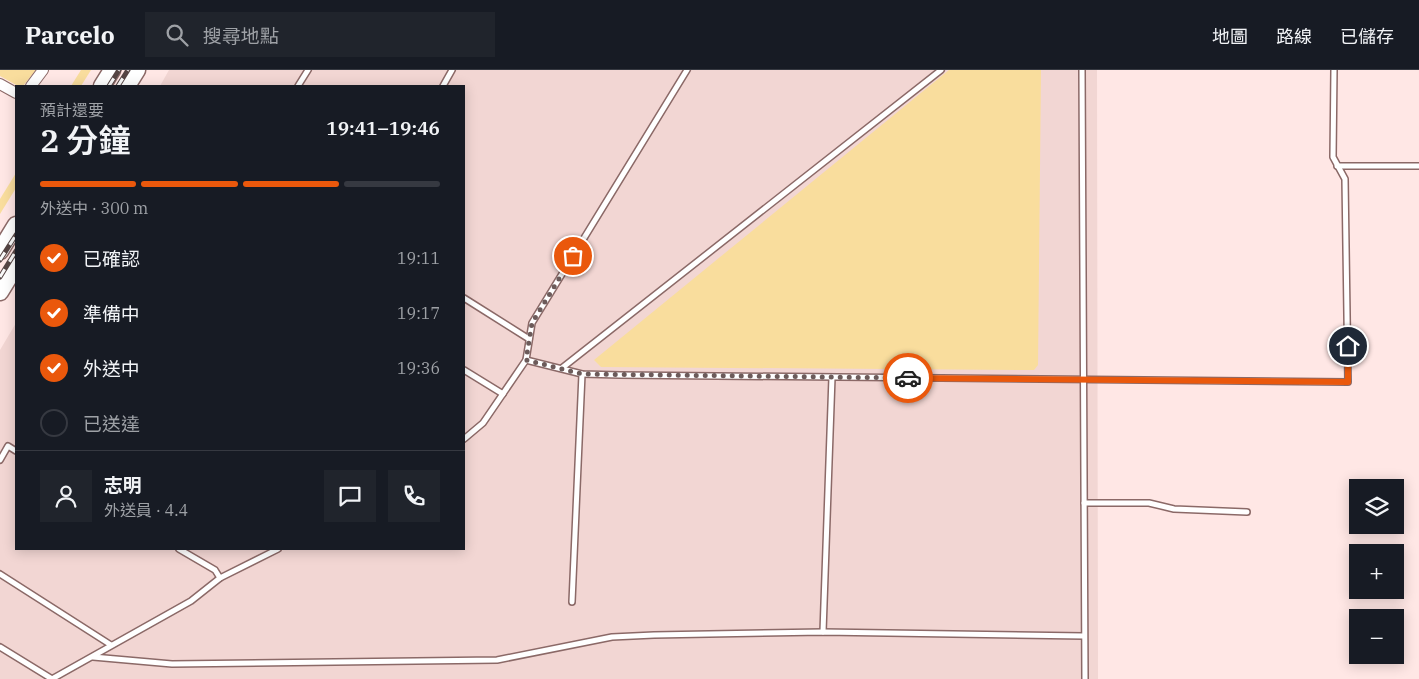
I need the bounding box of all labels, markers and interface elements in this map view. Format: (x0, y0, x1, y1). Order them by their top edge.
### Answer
search box (145, 12, 495, 57)
text: Parcelo (25, 19, 115, 51)
icon: search (163, 21, 191, 49)
text: 搜尋地點 (203, 24, 279, 48)
text: 地圖 (1212, 25, 1248, 48)
text: 路線 (1276, 25, 1312, 48)
text: 已儲存 (1340, 25, 1394, 48)
text: 預計還要 (40, 100, 104, 120)
text: 19:41–19:46 (326, 116, 440, 140)
text: 2 分鐘 (40, 119, 131, 161)
text: 外送中 · 300 m (40, 198, 148, 218)
pin (552, 235, 594, 277)
icon: bag (559, 242, 587, 270)
icon: check (40, 244, 68, 272)
text: 已確認 (83, 247, 140, 271)
text: 19:11 (397, 248, 440, 268)
icon: check (40, 299, 68, 327)
text: 準備中 (83, 302, 140, 326)
text: 19:17 (397, 303, 440, 323)
pin (1327, 325, 1369, 367)
icon: home (1334, 332, 1362, 360)
courier (883, 353, 933, 403)
icon: check (40, 354, 68, 382)
text: 外送中 (83, 357, 140, 381)
text: 19:36 (397, 358, 440, 378)
icon: car (894, 364, 922, 392)
text: 已送達 (83, 412, 140, 436)
button: person (40, 470, 92, 522)
button: chat (324, 470, 376, 522)
button: phone (388, 470, 440, 522)
text: 志明 (104, 473, 142, 497)
map controls (1349, 479, 1404, 664)
button: layers (1349, 479, 1404, 534)
text: 外送員 · 4.4 (104, 500, 188, 520)
button: + (1349, 544, 1404, 599)
button: − (1349, 609, 1404, 664)

